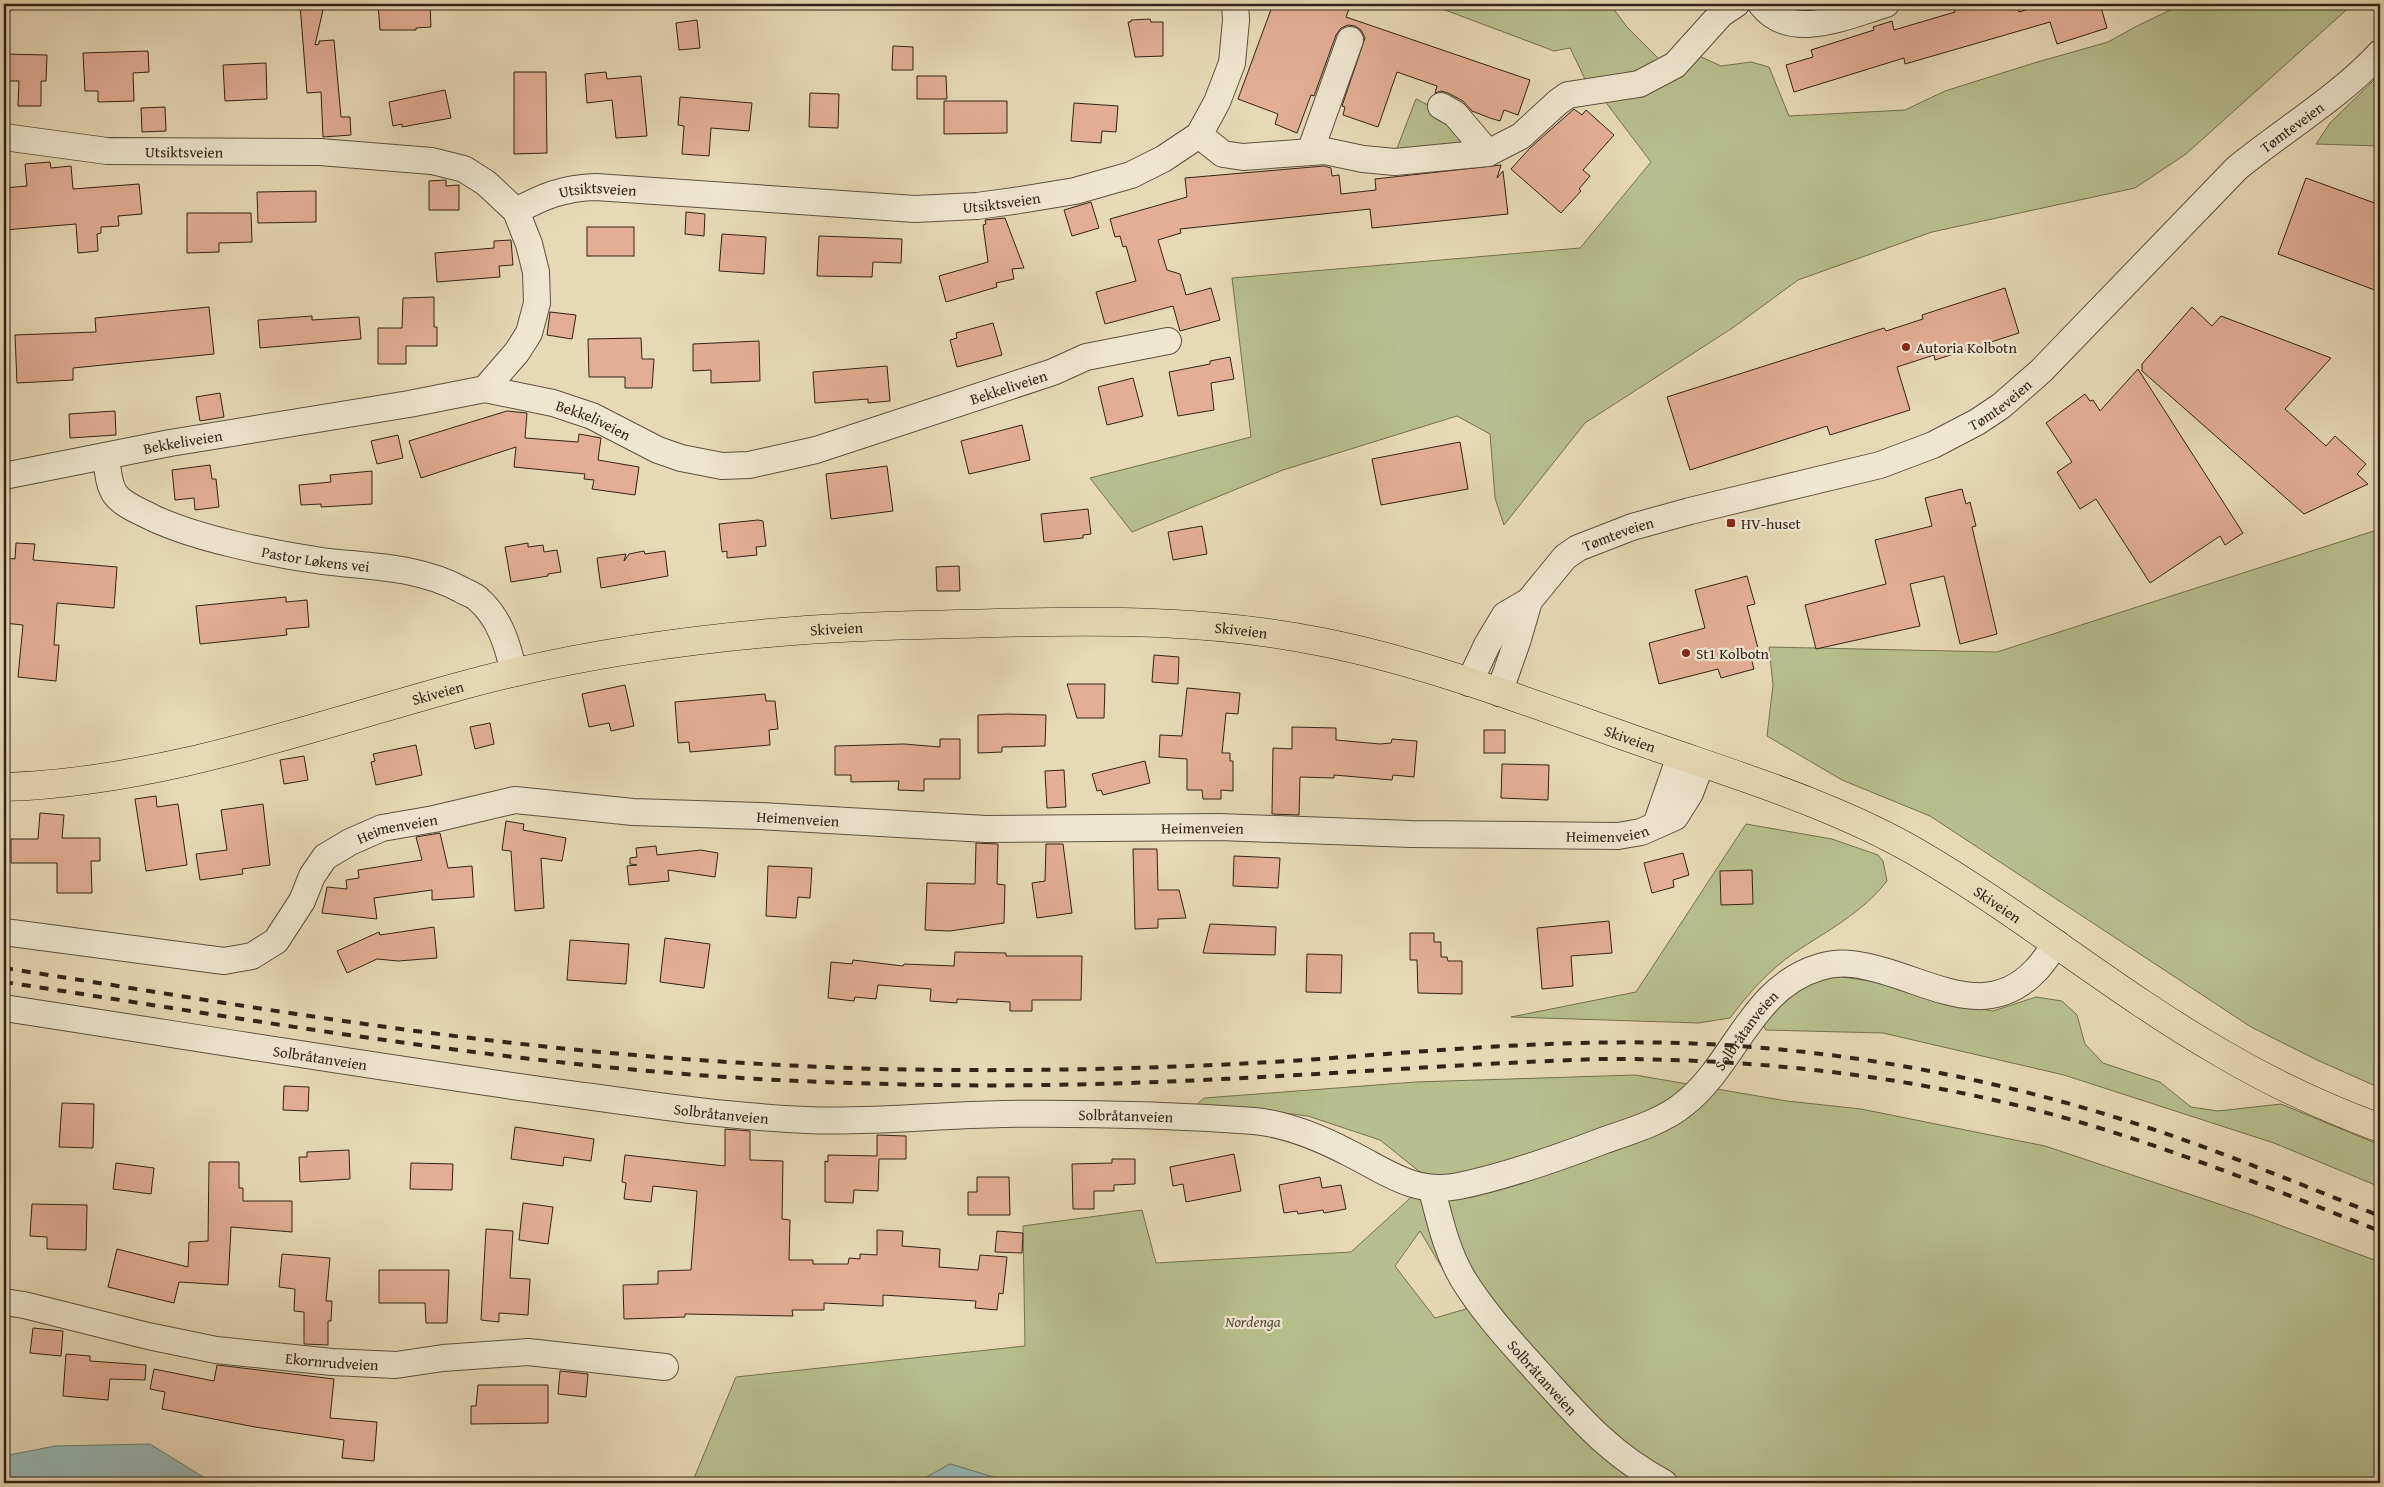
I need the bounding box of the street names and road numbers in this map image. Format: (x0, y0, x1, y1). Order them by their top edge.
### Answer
street label: Tømteveien (2255, 96, 2328, 157)
street label: Utsiktsveien (145, 141, 224, 162)
street label: Utsiktsveien (556, 176, 638, 202)
street label: Utsiktsveien (962, 186, 1042, 217)
street label: Bekkeliveien (967, 364, 1050, 409)
street label: Tømteveien (1964, 373, 2036, 435)
street label: Bekkeliveien (553, 394, 635, 445)
street label: Bekkeliveien (141, 424, 224, 459)
street label: Tømteveien (1579, 511, 1656, 556)
street label: Pastor Løkens vei (260, 540, 371, 576)
street label: Skiveien (809, 616, 864, 640)
street label: Skiveien (1214, 616, 1269, 643)
street label: Skiveien (409, 675, 466, 710)
street label: Skiveien (1602, 719, 1659, 757)
street label: Heimenveien (756, 805, 840, 831)
street label: Heimenveien (353, 808, 440, 848)
street label: Heimenveien (1161, 816, 1245, 838)
street label: Heimenveien (1566, 819, 1653, 847)
street label: Skiveien (1970, 880, 2026, 928)
street label: Solbråtanveien (1709, 985, 1783, 1074)
street label: Solbråtanveien (272, 1040, 369, 1075)
street label: Solbråtanveien (673, 1098, 770, 1128)
street label: Solbråtanveien (1078, 1103, 1174, 1127)
street label: Solbråtanveien (1503, 1335, 1583, 1420)
street label: Ekornrudveien (284, 1347, 380, 1375)

